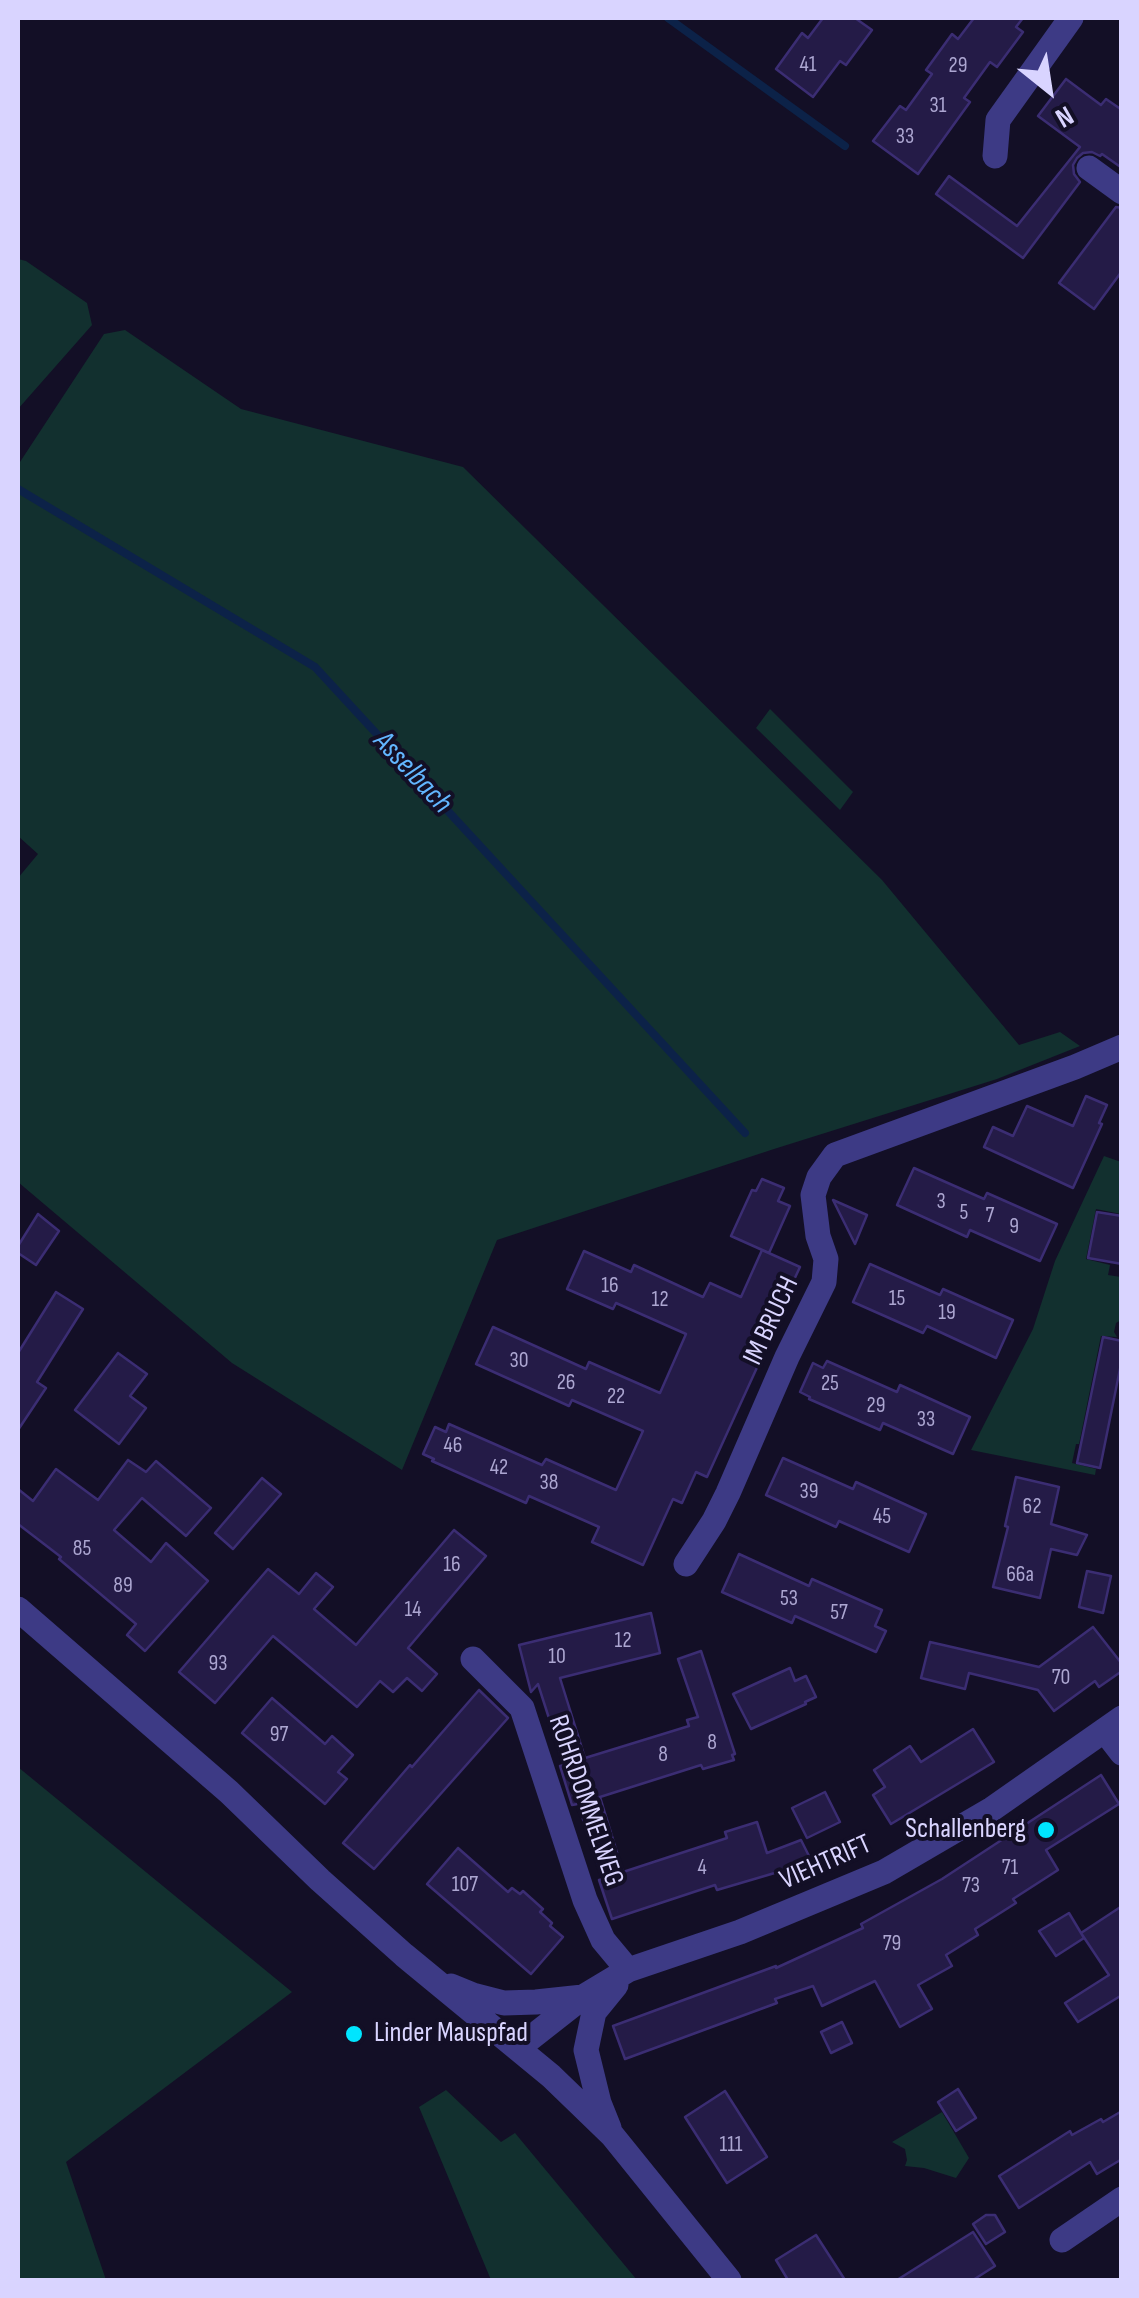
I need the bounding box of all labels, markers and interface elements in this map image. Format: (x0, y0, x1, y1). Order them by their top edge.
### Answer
north arrow (999, 40, 1099, 140)
house number: 41 (800, 52, 816, 78)
house number: 29 (949, 53, 967, 79)
house number: 31 (930, 93, 946, 119)
text: N (1050, 98, 1079, 134)
house number: 33 (896, 124, 914, 150)
water label: Asselbach (365, 724, 459, 822)
house number: 3 (936, 1189, 946, 1215)
house number: 5 (960, 1200, 968, 1226)
house number: 7 (986, 1203, 994, 1229)
house number: 9 (1009, 1214, 1019, 1240)
street label: IM BRUCH (737, 1271, 807, 1371)
house number: 16 (601, 1273, 619, 1299)
house number: 15 (889, 1286, 905, 1312)
house number: 12 (651, 1287, 669, 1313)
house number: 19 (938, 1300, 956, 1326)
house number: 30 (509, 1348, 529, 1374)
house number: 26 (557, 1370, 575, 1396)
house number: 25 (821, 1371, 839, 1397)
house number: 22 (607, 1384, 625, 1410)
house number: 29 (867, 1393, 885, 1419)
house number: 33 (917, 1407, 935, 1433)
house number: 46 (444, 1433, 462, 1459)
house number: 42 (490, 1455, 508, 1481)
house number: 38 (540, 1470, 558, 1496)
house number: 39 (800, 1479, 818, 1505)
house number: 62 (1023, 1494, 1041, 1520)
house number: 45 (873, 1504, 891, 1530)
house number: 85 (73, 1536, 91, 1562)
house number: 16 (443, 1552, 461, 1578)
house number: 66a (1006, 1562, 1034, 1588)
house number: 89 (113, 1573, 133, 1599)
house number: 53 (780, 1586, 798, 1612)
house number: 14 (405, 1597, 421, 1623)
house number: 57 (830, 1600, 848, 1626)
house number: 12 (614, 1628, 632, 1654)
house number: 10 (548, 1644, 566, 1670)
house number: 93 (209, 1651, 227, 1677)
house number: 70 (1052, 1665, 1070, 1691)
street label: ROHRDOMMELWEG (540, 1711, 630, 1891)
house number: 97 (270, 1722, 288, 1748)
house number: 8 (707, 1730, 717, 1756)
house number: 8 (658, 1742, 668, 1768)
place label: Schallenberg (905, 1813, 1026, 1847)
marker: Schallenberg (1035, 1819, 1057, 1841)
street label: VIEHTRIFT (775, 1828, 877, 1898)
house number: 4 (697, 1855, 707, 1881)
house number: 71 (1002, 1855, 1018, 1881)
house number: 107 (452, 1872, 478, 1898)
house number: 73 (962, 1873, 980, 1899)
house number: 79 (883, 1931, 901, 1957)
place label: Linder Mauspfad (374, 2017, 528, 2051)
marker: Linder Mauspfad (343, 2023, 365, 2045)
house number: 111 (719, 2132, 743, 2158)

